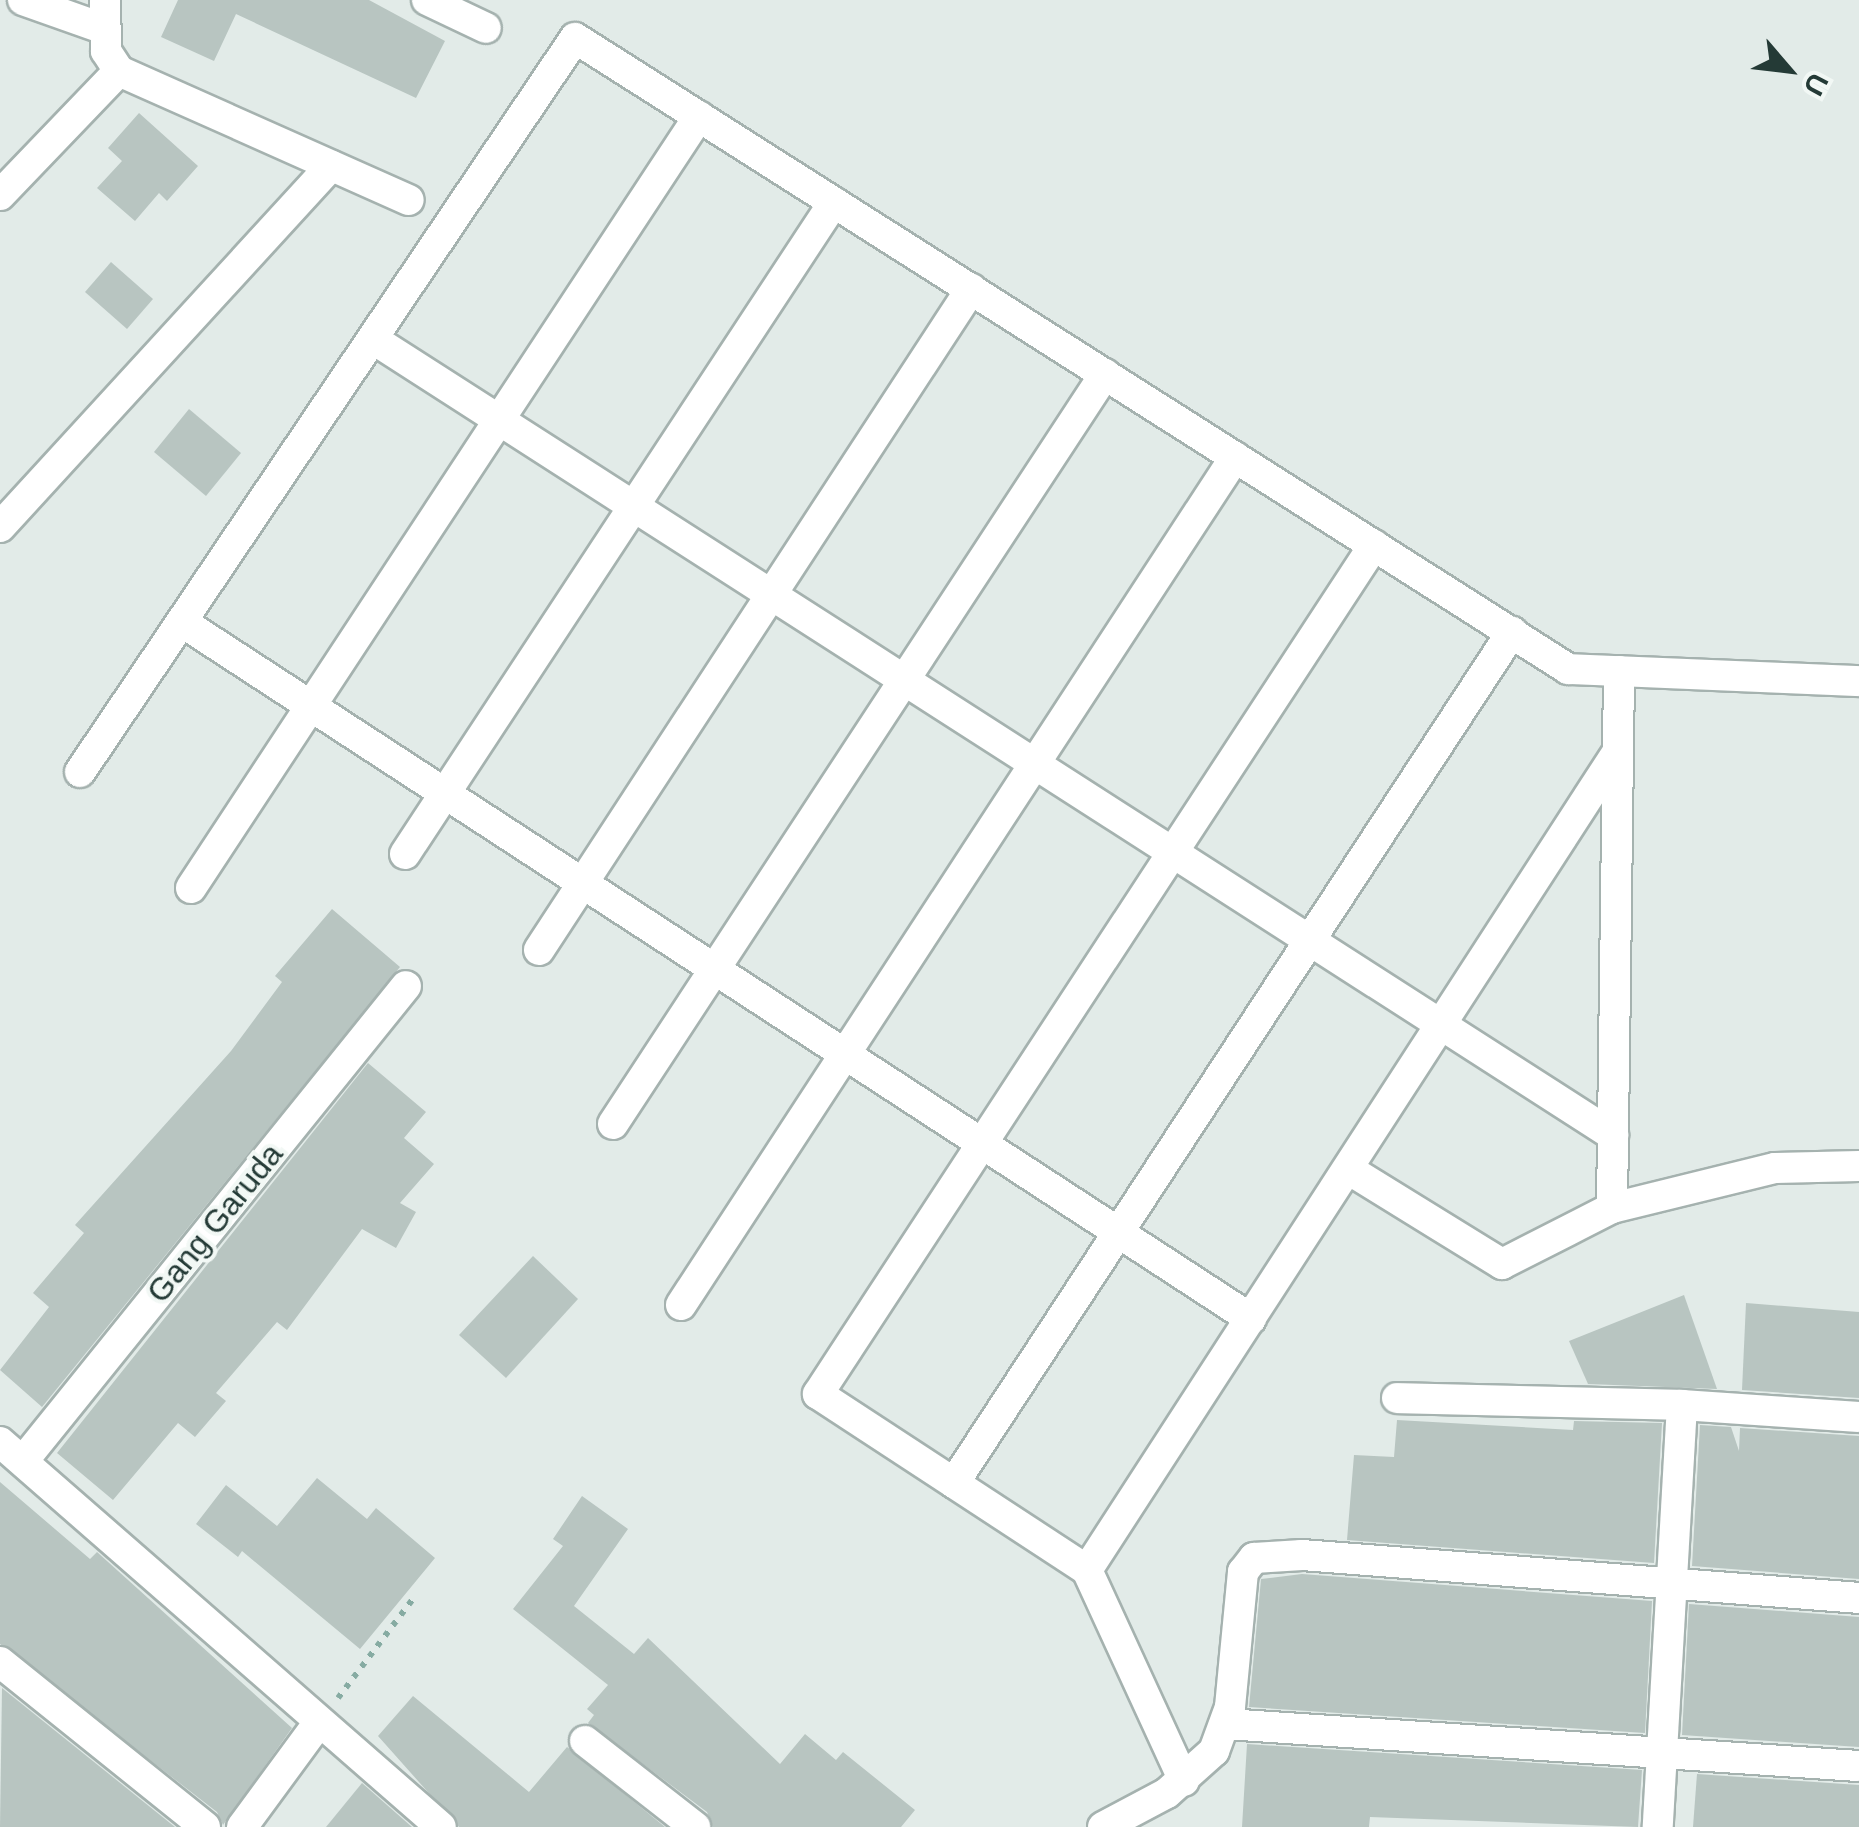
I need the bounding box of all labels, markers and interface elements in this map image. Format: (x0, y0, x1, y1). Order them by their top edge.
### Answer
north arrow (1739, 20, 1839, 120)
text: U (1797, 68, 1834, 101)
street label: Gang Garuda (139, 1136, 291, 1310)

